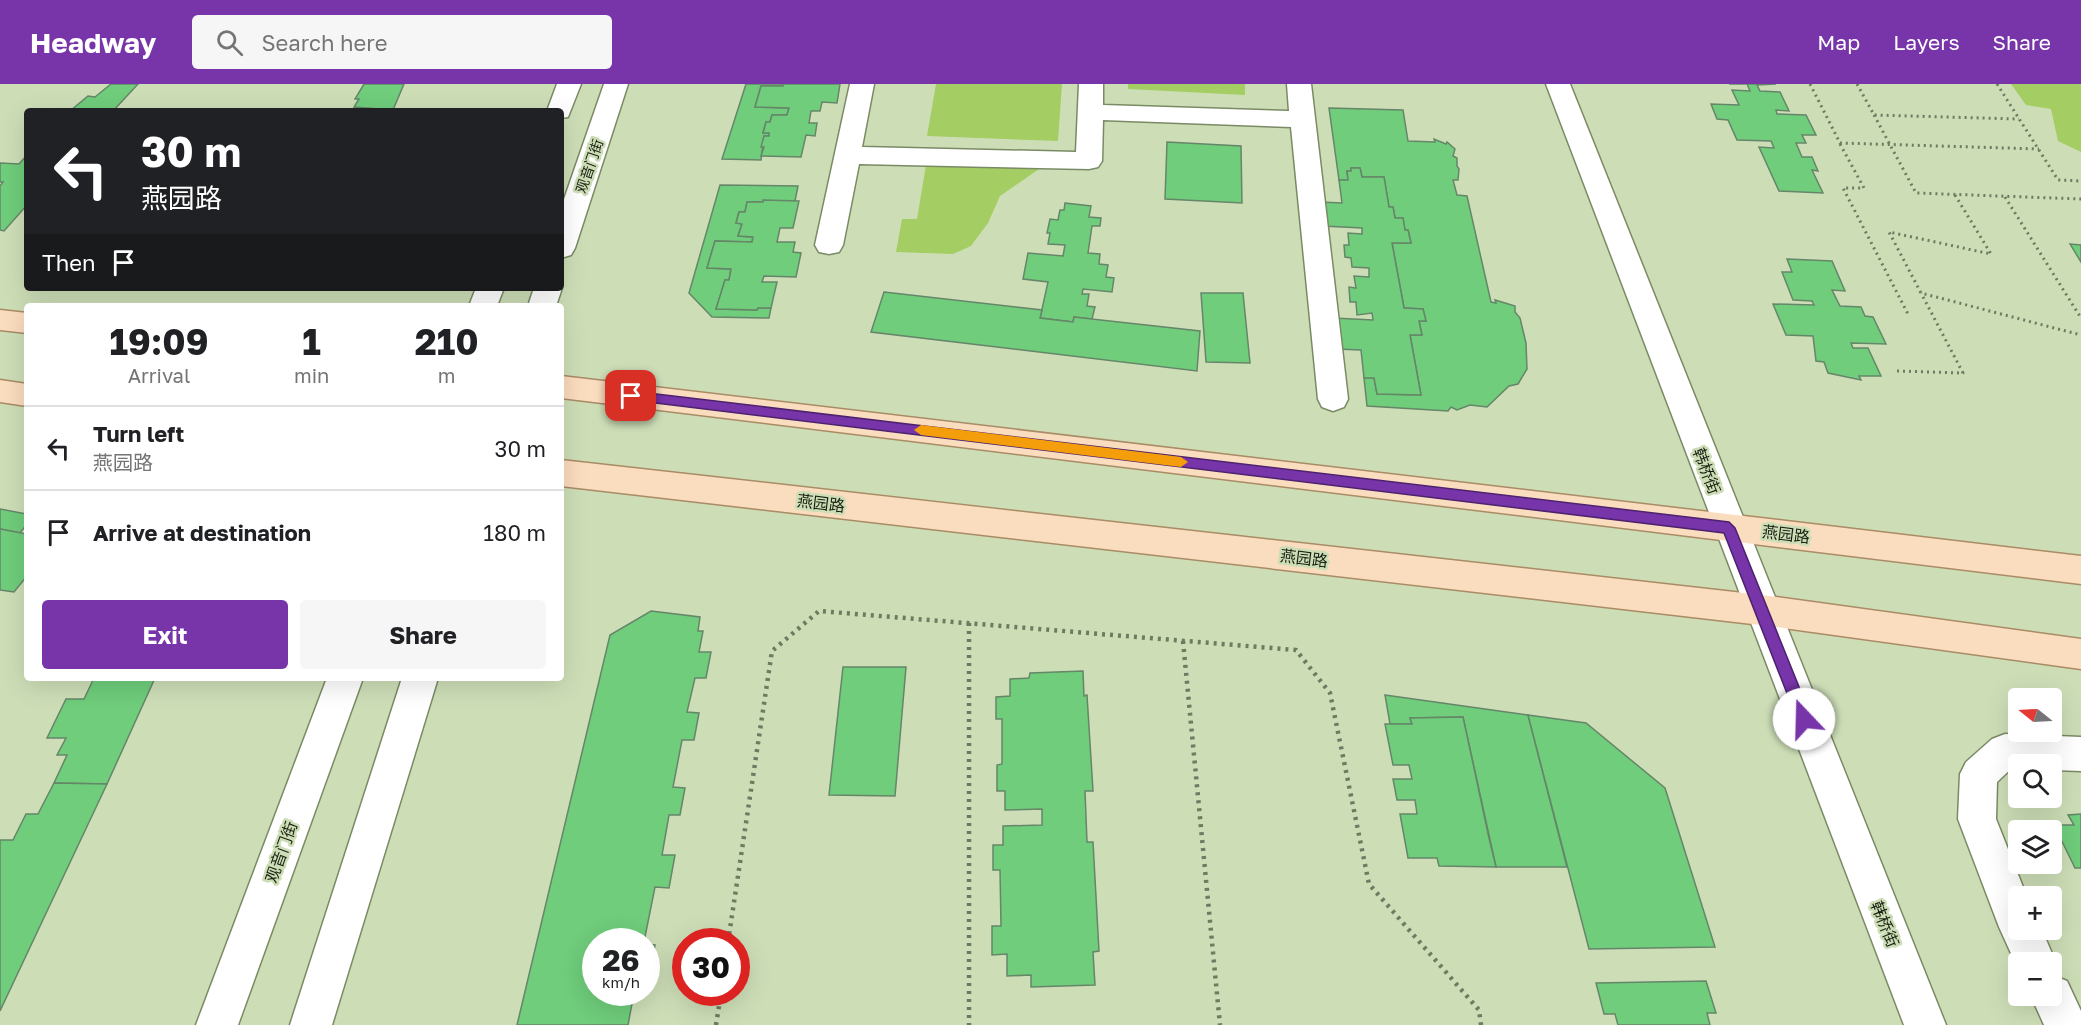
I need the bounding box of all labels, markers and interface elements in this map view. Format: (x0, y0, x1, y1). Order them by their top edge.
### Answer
search box (192, 15, 612, 69)
text: Headway (30, 26, 156, 59)
icon: search (213, 26, 246, 59)
text: Search here (261, 29, 387, 56)
text: Map (1817, 29, 1860, 55)
text: Layers (1893, 29, 1960, 55)
text: Share (1993, 29, 2051, 55)
text: 30 m (141, 126, 241, 176)
icon: left (42, 132, 120, 210)
street label: 观音门街 (572, 137, 606, 195)
text: 燕园路 (141, 182, 222, 214)
icon: arrive (107, 246, 140, 279)
text: Then (42, 249, 95, 276)
text: 19:09 (109, 320, 209, 363)
text: 1 (302, 320, 321, 363)
text: 210 (415, 320, 479, 363)
text: Arrival (128, 363, 190, 387)
text: min (294, 363, 329, 387)
text: m (438, 363, 455, 387)
pin (605, 370, 656, 421)
icon: arrive (614, 379, 647, 412)
text: Turn left (93, 420, 184, 447)
icon: left (42, 432, 75, 465)
text: 30 m (495, 435, 546, 462)
street label: 韩桥街 (1689, 445, 1725, 497)
text: 燕园路 (93, 450, 153, 474)
street label: 燕园路 (796, 490, 846, 516)
icon: arrive (42, 516, 75, 549)
text: Arrive at destination (93, 519, 311, 546)
text: 180 m (483, 519, 546, 546)
street label: 燕园路 (1761, 521, 1811, 547)
street label: 燕园路 (1279, 545, 1329, 571)
button: Exit (42, 600, 288, 669)
button: Share (300, 600, 546, 669)
position arrow (1772, 687, 1836, 751)
north arrow (2008, 688, 2062, 742)
map controls (2008, 688, 2062, 1006)
button: search (2008, 754, 2062, 808)
street label: 观音门街 (261, 819, 301, 885)
button: layers (2008, 820, 2062, 874)
button: + (2008, 886, 2062, 940)
street label: 韩桥街 (1867, 898, 1903, 950)
speed limit sign: 30 (672, 928, 750, 1006)
text: 26 (602, 942, 640, 978)
button: − (2008, 952, 2062, 1006)
text: km/h (602, 973, 640, 991)

